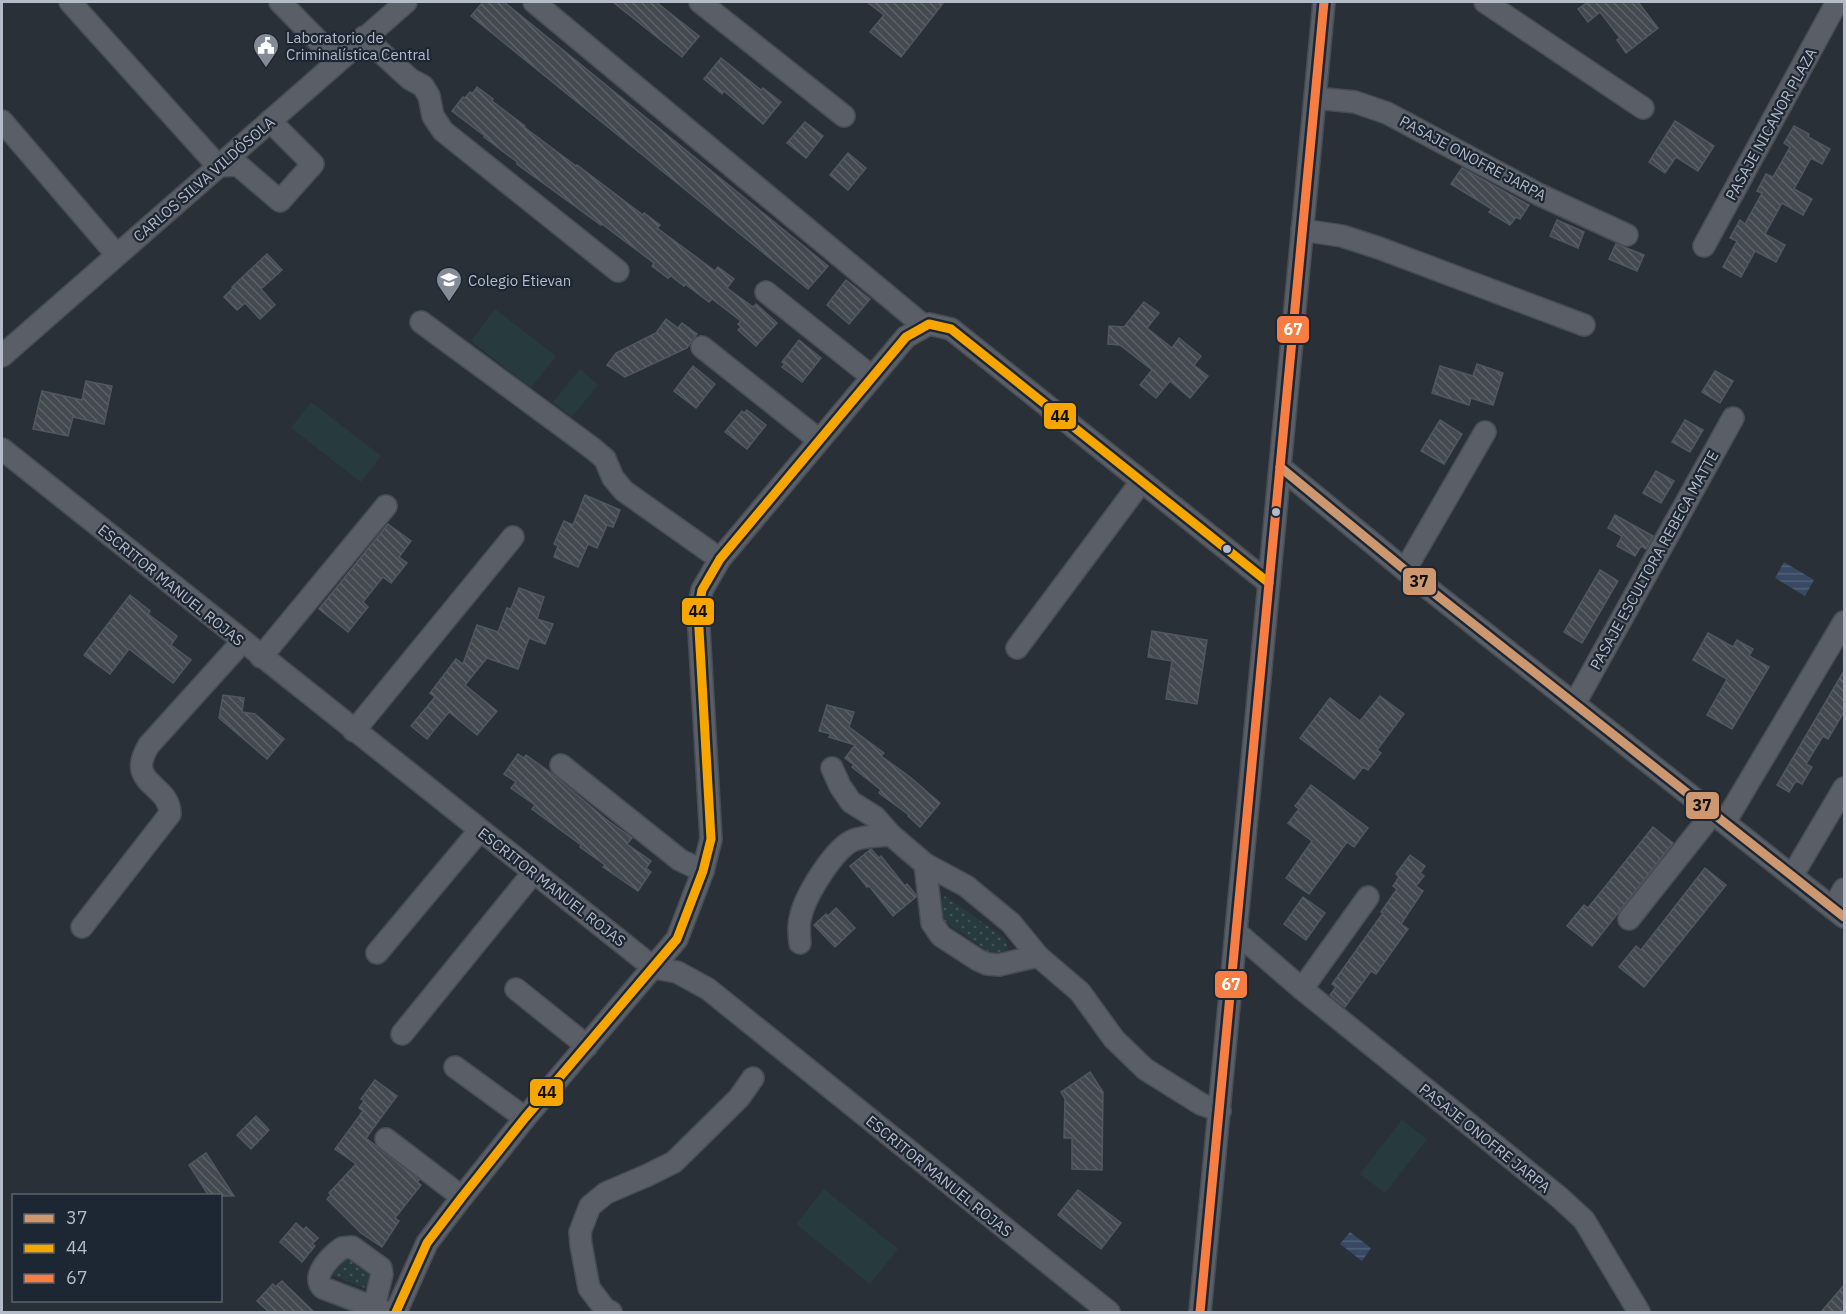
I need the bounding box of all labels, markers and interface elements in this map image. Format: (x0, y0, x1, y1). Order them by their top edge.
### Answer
place label: Laboratorio de Criminalística Central (286, 28, 430, 64)
public building icon: Laboratorio de Criminalística Central (251, 31, 281, 69)
street label: PASAJE NICANOR PLAZA (1721, 44, 1821, 203)
street label: PASAJE ONOFRE JARPA (1396, 111, 1550, 205)
street label: CARLOS SILVA VILDÓSOLA (129, 112, 279, 246)
school or university icon: Colegio Etievan (434, 265, 464, 303)
place label: Colegio Etievan (468, 271, 571, 290)
line badge: 67 (1276, 315, 1310, 344)
text: 67 (1283, 319, 1303, 339)
line badge: 44 (1043, 402, 1077, 430)
text: 44 (1050, 406, 1070, 426)
street label: PASAJE ESCULTORA REBECA MATTE (1586, 447, 1722, 673)
unlabelled marker (1270, 506, 1282, 518)
street label: ESCRITOR MANUEL ROJAS (94, 520, 248, 650)
unlabelled marker (1221, 543, 1233, 555)
line badge: 37 (1402, 567, 1437, 596)
text: 37 (1409, 571, 1429, 591)
line badge: 44 (681, 597, 715, 626)
text: 44 (688, 601, 708, 621)
line badge: 37 (1685, 791, 1720, 820)
text: 37 (1692, 795, 1712, 815)
street label: ESCRITOR MANUEL ROJAS (474, 823, 630, 951)
line badge: 67 (1214, 970, 1248, 999)
text: 67 (1221, 974, 1241, 994)
line badge: 44 (529, 1078, 564, 1107)
street label: PASAJE ONOFRE JARPA (1416, 1079, 1555, 1197)
text: 44 (537, 1082, 557, 1102)
street label: ESCRITOR MANUEL ROJAS (862, 1111, 1016, 1241)
legend (12, 1194, 222, 1302)
text: 37 (66, 1206, 88, 1229)
text: 44 (66, 1236, 88, 1259)
text: 67 (66, 1266, 88, 1289)

